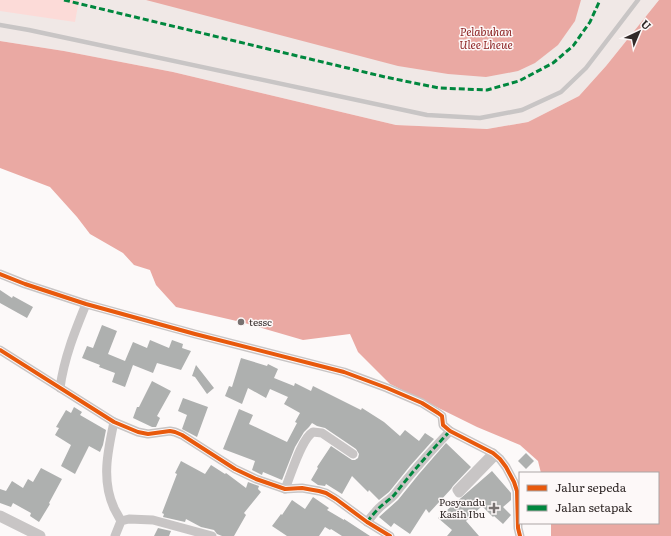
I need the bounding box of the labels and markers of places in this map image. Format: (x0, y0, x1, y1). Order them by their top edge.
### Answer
place label: tessc (249, 314, 272, 329)
marker: tessc (236, 317, 246, 327)
place label: Posyandu Kasih Ibu (439, 494, 486, 521)
marker: Posyandu Kasih Ibu (488, 502, 500, 514)

